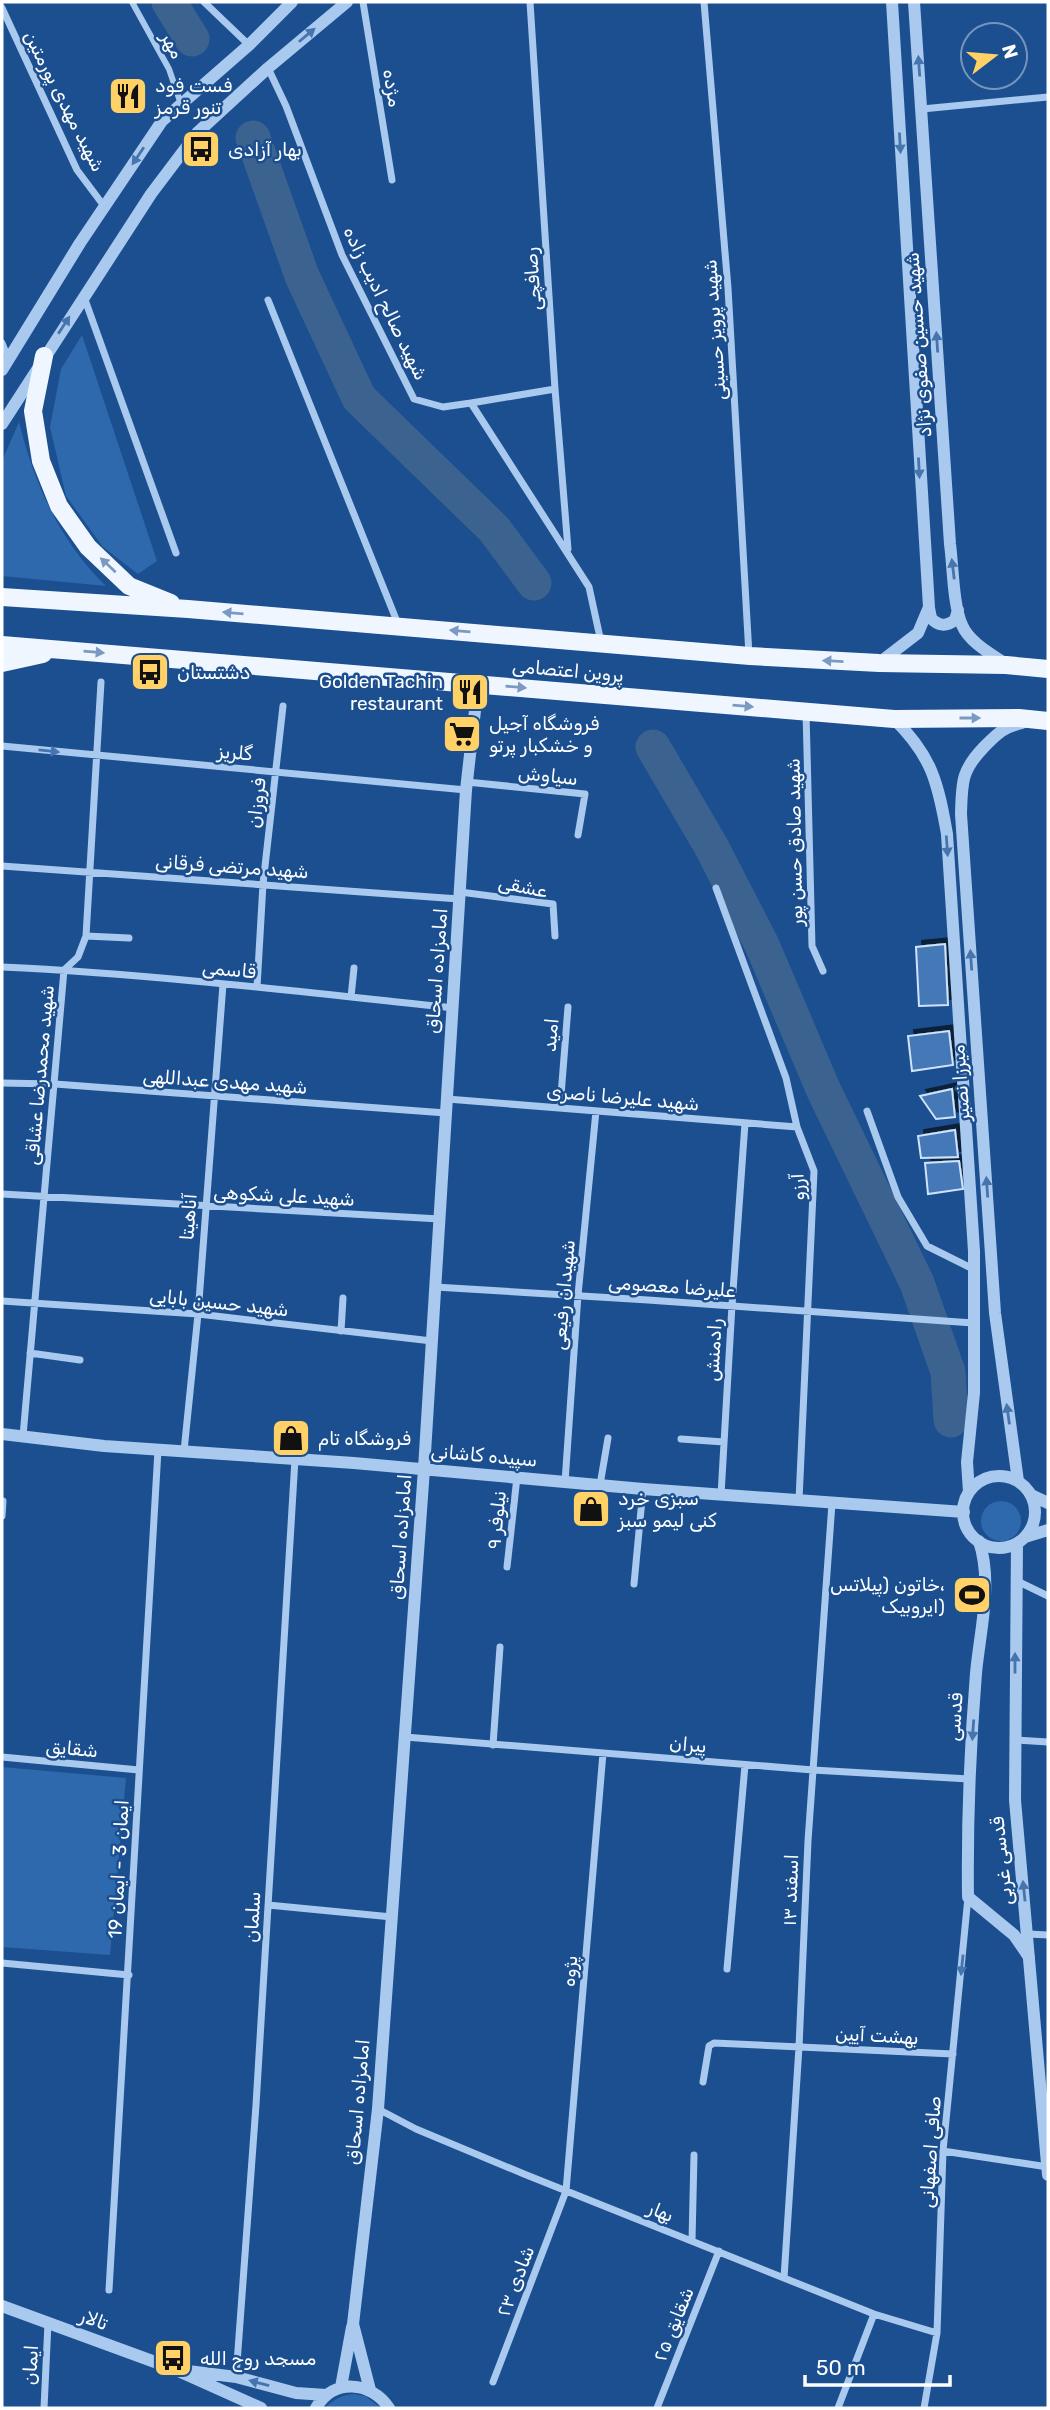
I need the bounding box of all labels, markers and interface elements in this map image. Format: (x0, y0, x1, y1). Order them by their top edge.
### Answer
north arrow (959, 21, 1029, 91)
street label: شهید مهدی پورمتین (17, 27, 110, 177)
street label: مهر (156, 27, 189, 63)
one-way arrow (298, 27, 316, 42)
text: N (997, 42, 1023, 61)
one-way arrow (913, 55, 924, 77)
street label: مژده (378, 67, 407, 109)
place label: فست فود تنور قرمز (154, 74, 232, 119)
restaurant icon: فست فود تنور قرمز (107, 75, 149, 117)
bus stop icon: بهار آزادی (180, 128, 222, 170)
one-way arrow (895, 132, 906, 154)
place label: بهار آزادی (228, 138, 302, 161)
one-way arrow (131, 147, 145, 165)
street label: شهید صالح ادیب زاده (337, 223, 433, 385)
street label: رصافچی (519, 246, 546, 311)
street label: شهید حسین صفوی نژاد (901, 252, 936, 438)
street label: شهید پرویز حسینی (698, 259, 733, 401)
one-way arrow (58, 315, 71, 334)
one-way arrow (931, 331, 942, 353)
one-way arrow (914, 457, 925, 479)
one-way arrow (99, 557, 116, 574)
one-way arrow (948, 558, 959, 580)
one-way arrow (222, 607, 244, 618)
one-way arrow (449, 625, 471, 636)
one-way arrow (83, 647, 105, 658)
bus stop icon: دشتستان (129, 651, 171, 693)
street label: پروین اعتصامی (511, 654, 625, 689)
one-way arrow (822, 655, 844, 666)
place label: دشتستان (177, 661, 250, 684)
place label: Golden Tachin restaurant (319, 670, 444, 715)
restaurant icon: Golden Tachin restaurant (449, 671, 491, 713)
one-way arrow (505, 682, 527, 693)
one-way arrow (732, 701, 754, 712)
place label: فروشگاه آجیل و خشکبار پرتو (489, 712, 599, 759)
one-way arrow (959, 712, 981, 724)
supermarket icon: فروشگاه آجیل و خشکبار پرتو (441, 713, 483, 755)
street label: گلریز (216, 739, 254, 766)
one-way arrow (38, 746, 60, 757)
street label: شهید صادق حسن پور (782, 758, 809, 927)
street label: سیاوش (517, 761, 579, 790)
street label: فروزان (242, 777, 271, 829)
one-way arrow (942, 835, 953, 857)
street label: شهید مرتضی فرقانی (155, 850, 309, 883)
street label: عشقی (496, 870, 549, 903)
street label: امامزاده اسحاق (421, 907, 452, 1035)
one-way arrow (965, 949, 976, 971)
street label: قاسمی (201, 956, 257, 983)
street label: شهید محمدرضا عشاقی (20, 984, 59, 1166)
street label: امید (538, 1017, 563, 1053)
street label: میرزا نصیر (946, 1044, 975, 1123)
street label: شهید مهدی عبداللهی (142, 1064, 308, 1099)
street label: شهید علیرضا ناصری (546, 1079, 700, 1116)
street label: آرزو (785, 1172, 810, 1201)
one-way arrow (981, 1176, 992, 1198)
street label: شهید علی شکوهی (213, 1180, 355, 1211)
street label: آناهیتا (175, 1192, 202, 1241)
street label: شهیدان رفیعی (547, 1239, 580, 1351)
street label: علیرضا معصومی (607, 1271, 736, 1302)
street label: شهید حسین بابایی (148, 1284, 290, 1321)
street label: رادمنش (700, 1318, 727, 1382)
one-way arrow (1002, 1403, 1013, 1425)
shop icon: فروشگاه تام (270, 1417, 312, 1459)
place label: فروشگاه تام (318, 1427, 411, 1451)
street label: سپیده کاشانی (430, 1439, 538, 1474)
street label: امامزاده اسحاق (385, 1473, 416, 1601)
place label: سبزی خرد کنی لیمو سبز (617, 1487, 717, 1532)
shop icon: سبزی خرد کنی لیمو سبز (570, 1488, 612, 1530)
street label: نیلوفر ۹ (482, 1490, 511, 1551)
place label: خاتون (پیلاتس، ایروبیک) (830, 1573, 945, 1618)
sports icon: خاتون (پیلاتس، ایروبیک) (951, 1574, 993, 1616)
one-way arrow (1009, 1652, 1021, 1674)
street label: قدسی (941, 1692, 968, 1742)
one-way arrow (967, 1720, 978, 1742)
street label: پیران (668, 1731, 708, 1760)
street label: شقایق (45, 1735, 99, 1762)
street label: ایمان 3 - ایمان 19 (103, 1799, 134, 1939)
street label: قدسی غربی (985, 1815, 1018, 1907)
street label: اسفند ۱۳ (778, 1854, 803, 1926)
one-way arrow (1018, 1879, 1029, 1901)
street label: سلمان (240, 1891, 265, 1943)
street label: پژوه (557, 1954, 584, 1988)
one-way arrow (956, 1954, 967, 1976)
street label: بهشت آیین (835, 2022, 919, 2049)
street label: امامزاده اسحاق (341, 2038, 374, 2166)
street label: صافی اصفهانی (915, 2095, 946, 2209)
street label: بهار (644, 2196, 677, 2227)
street label: شادی ۲۳ (492, 2243, 539, 2320)
street label: شقایق ۲۵ (648, 2284, 699, 2365)
street label: تالار (75, 2303, 111, 2335)
bus stop icon: مسجد روح الله (152, 2337, 194, 2379)
street label: ایمان (18, 2344, 43, 2386)
scale bar (805, 2344, 950, 2388)
place label: مسجد روح الله (200, 2347, 316, 2372)
text: 50 m (816, 2355, 866, 2380)
one-way arrow (249, 2378, 270, 2388)

